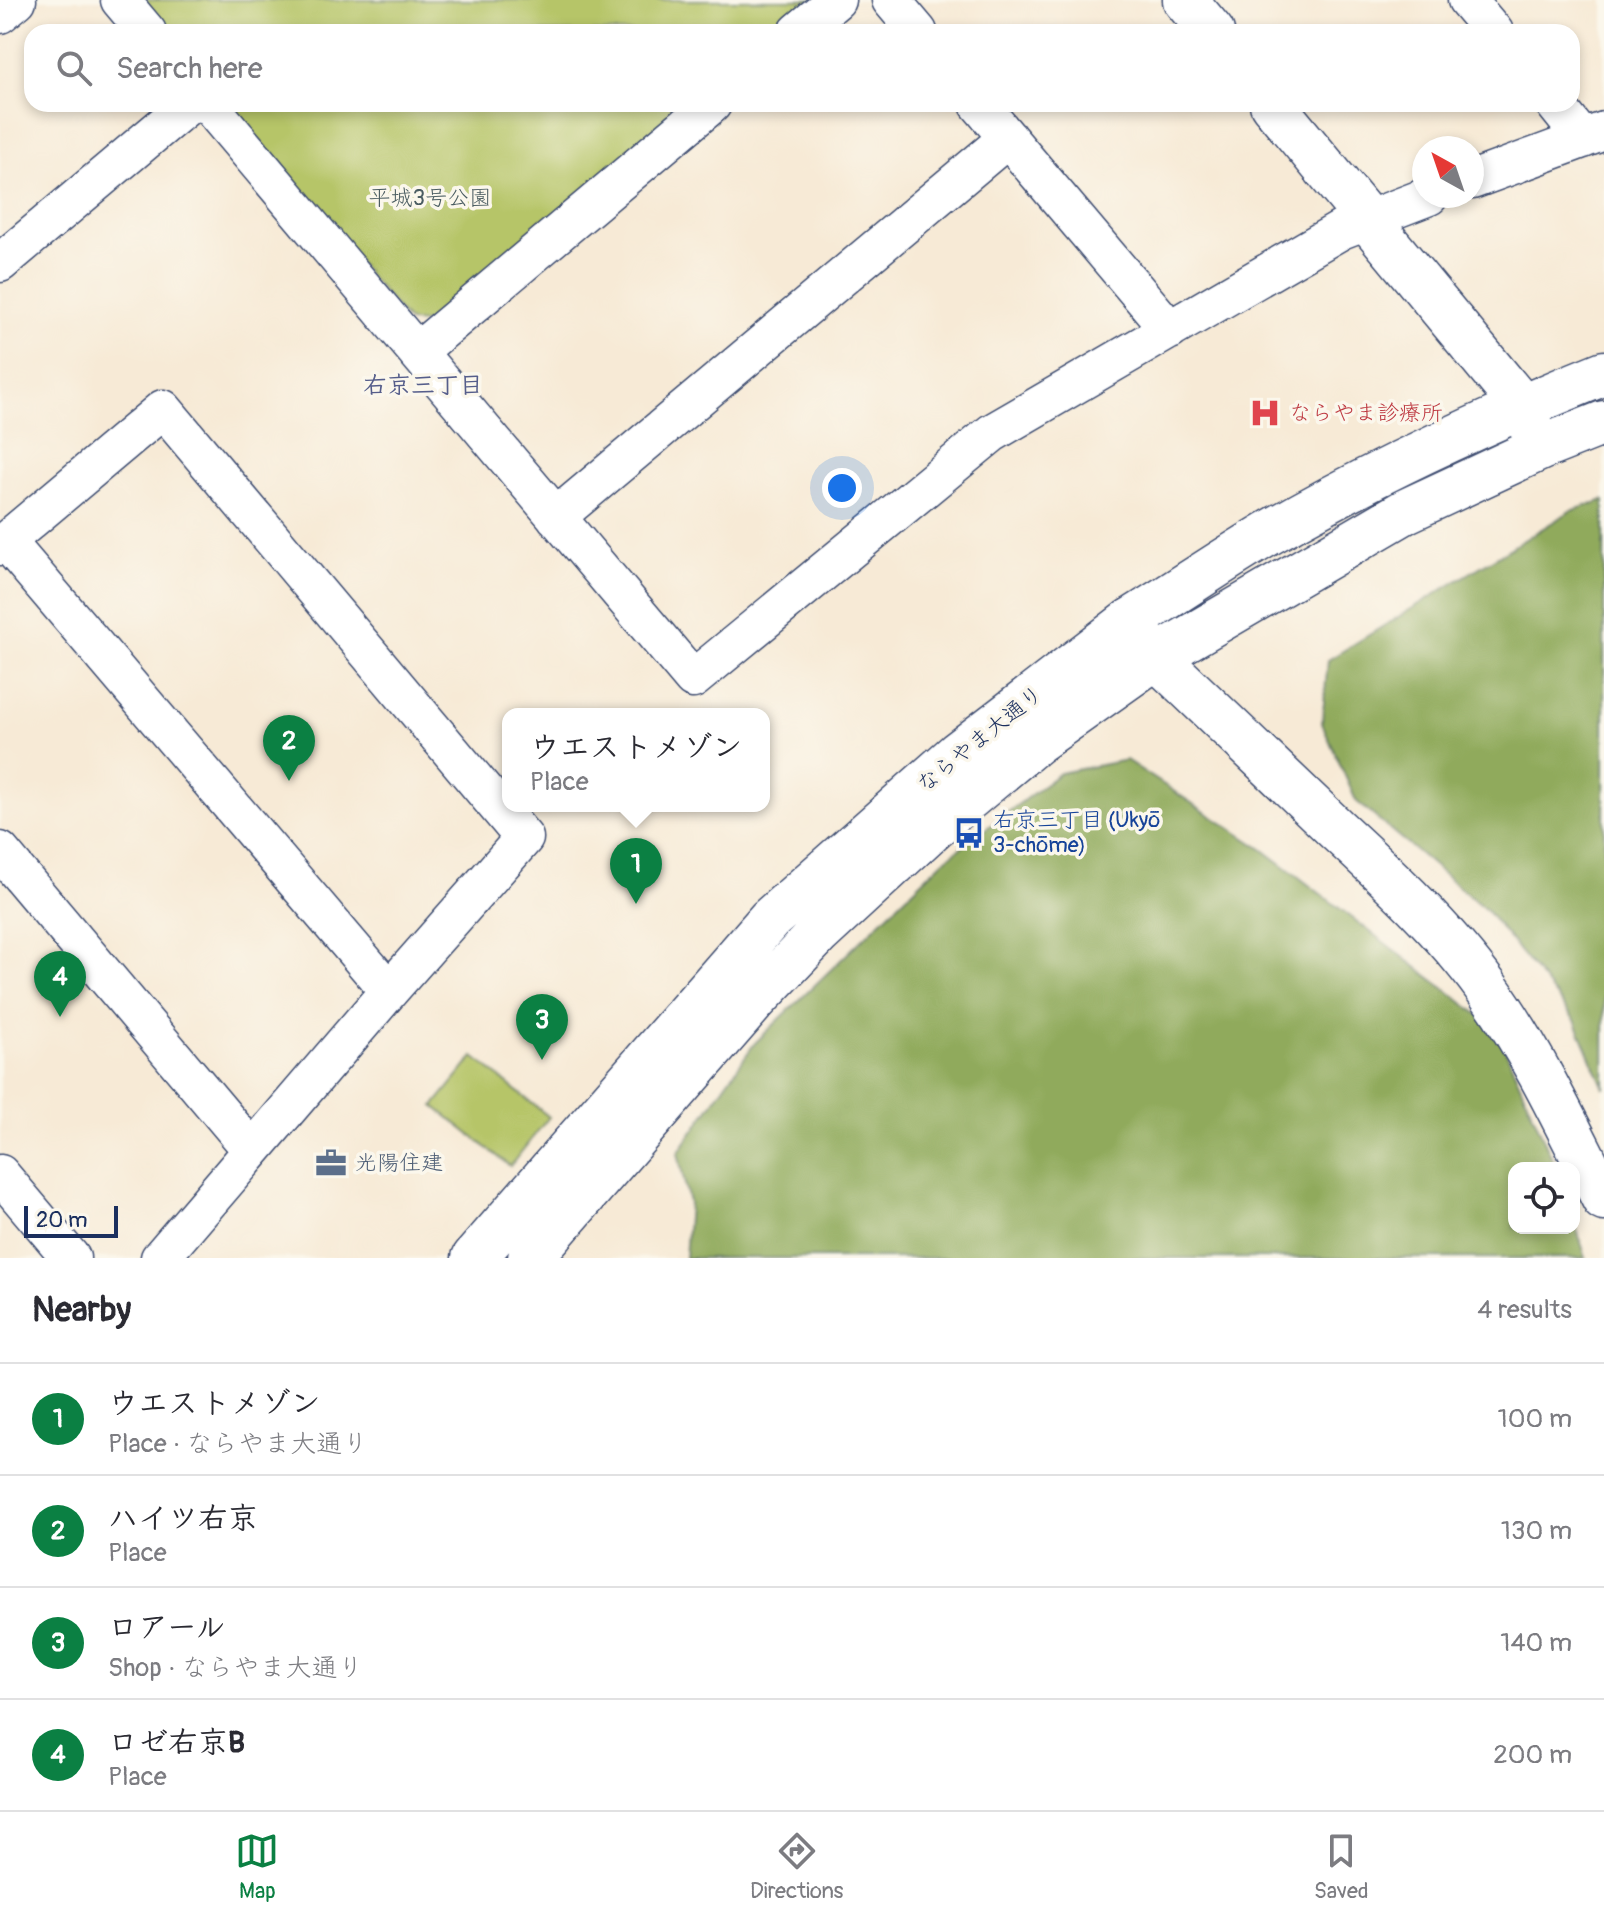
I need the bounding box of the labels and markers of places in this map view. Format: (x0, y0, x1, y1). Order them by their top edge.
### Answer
hospital icon: ならやま診療所 (1248, 396, 1282, 430)
place label: ならやま診療所 (1289, 399, 1443, 427)
pin: 2 (263, 715, 315, 781)
place label: 右京三丁目 (Ukyō 3-chōme) (993, 806, 1160, 859)
bus stop icon: 右京三丁目 (Ukyō 3-chōme) (952, 816, 986, 850)
pin: 1 (610, 838, 662, 904)
pin: 4 (34, 951, 86, 1017)
pin: 3 (516, 994, 568, 1060)
office icon: 光陽住建 (314, 1146, 348, 1180)
place label: 光陽住建 (355, 1149, 443, 1177)

